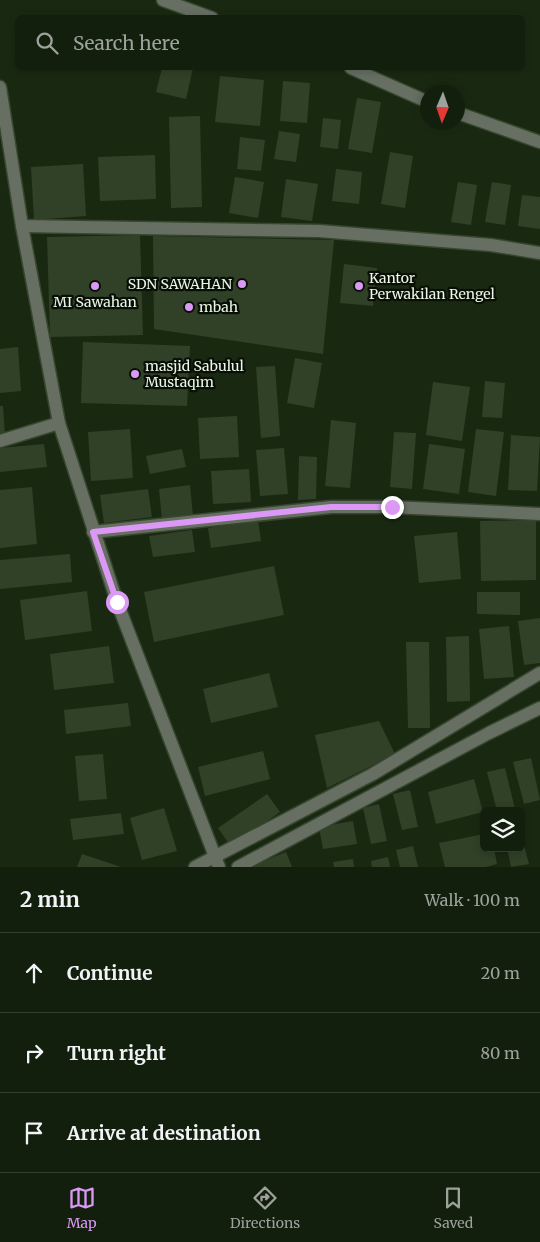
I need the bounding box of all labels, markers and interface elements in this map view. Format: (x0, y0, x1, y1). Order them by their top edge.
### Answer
search box (15, 15, 525, 70)
icon: search (33, 29, 61, 57)
text: Search here (73, 31, 180, 55)
north arrow (420, 85, 465, 130)
place label: Kantor Perwakilan Rengel (369, 269, 496, 303)
place label: SDN SAWAHAN (128, 275, 232, 293)
marker: SDN SAWAHAN (236, 278, 248, 290)
marker: MI Sawahan (89, 280, 101, 292)
marker: Kantor Perwakilan Rengel (353, 280, 365, 292)
place label: MI Sawahan (53, 293, 137, 311)
place label: mbah (199, 298, 238, 316)
marker: mbah (183, 301, 195, 313)
place label: masjid Sabulul Mustaqim (145, 357, 245, 391)
marker: masjid Sabulul Mustaqim (129, 368, 141, 380)
route end (381, 496, 404, 519)
route start (106, 591, 129, 614)
map controls (480, 807, 525, 852)
button: layers (480, 807, 525, 852)
text: 2 min (20, 886, 80, 913)
text: Walk · 100 m (425, 890, 520, 910)
icon: ahead (20, 959, 48, 987)
text: Continue (67, 961, 153, 985)
text: 20 m (481, 963, 520, 983)
icon: right (20, 1039, 48, 1067)
text: Turn right (67, 1041, 166, 1065)
text: 80 m (481, 1043, 520, 1063)
icon: arrive (20, 1119, 48, 1147)
text: Arrive at destination (67, 1121, 261, 1145)
tab: Map (67, 1184, 97, 1232)
tab: Directions (230, 1184, 300, 1232)
tab: Saved (434, 1184, 473, 1232)

